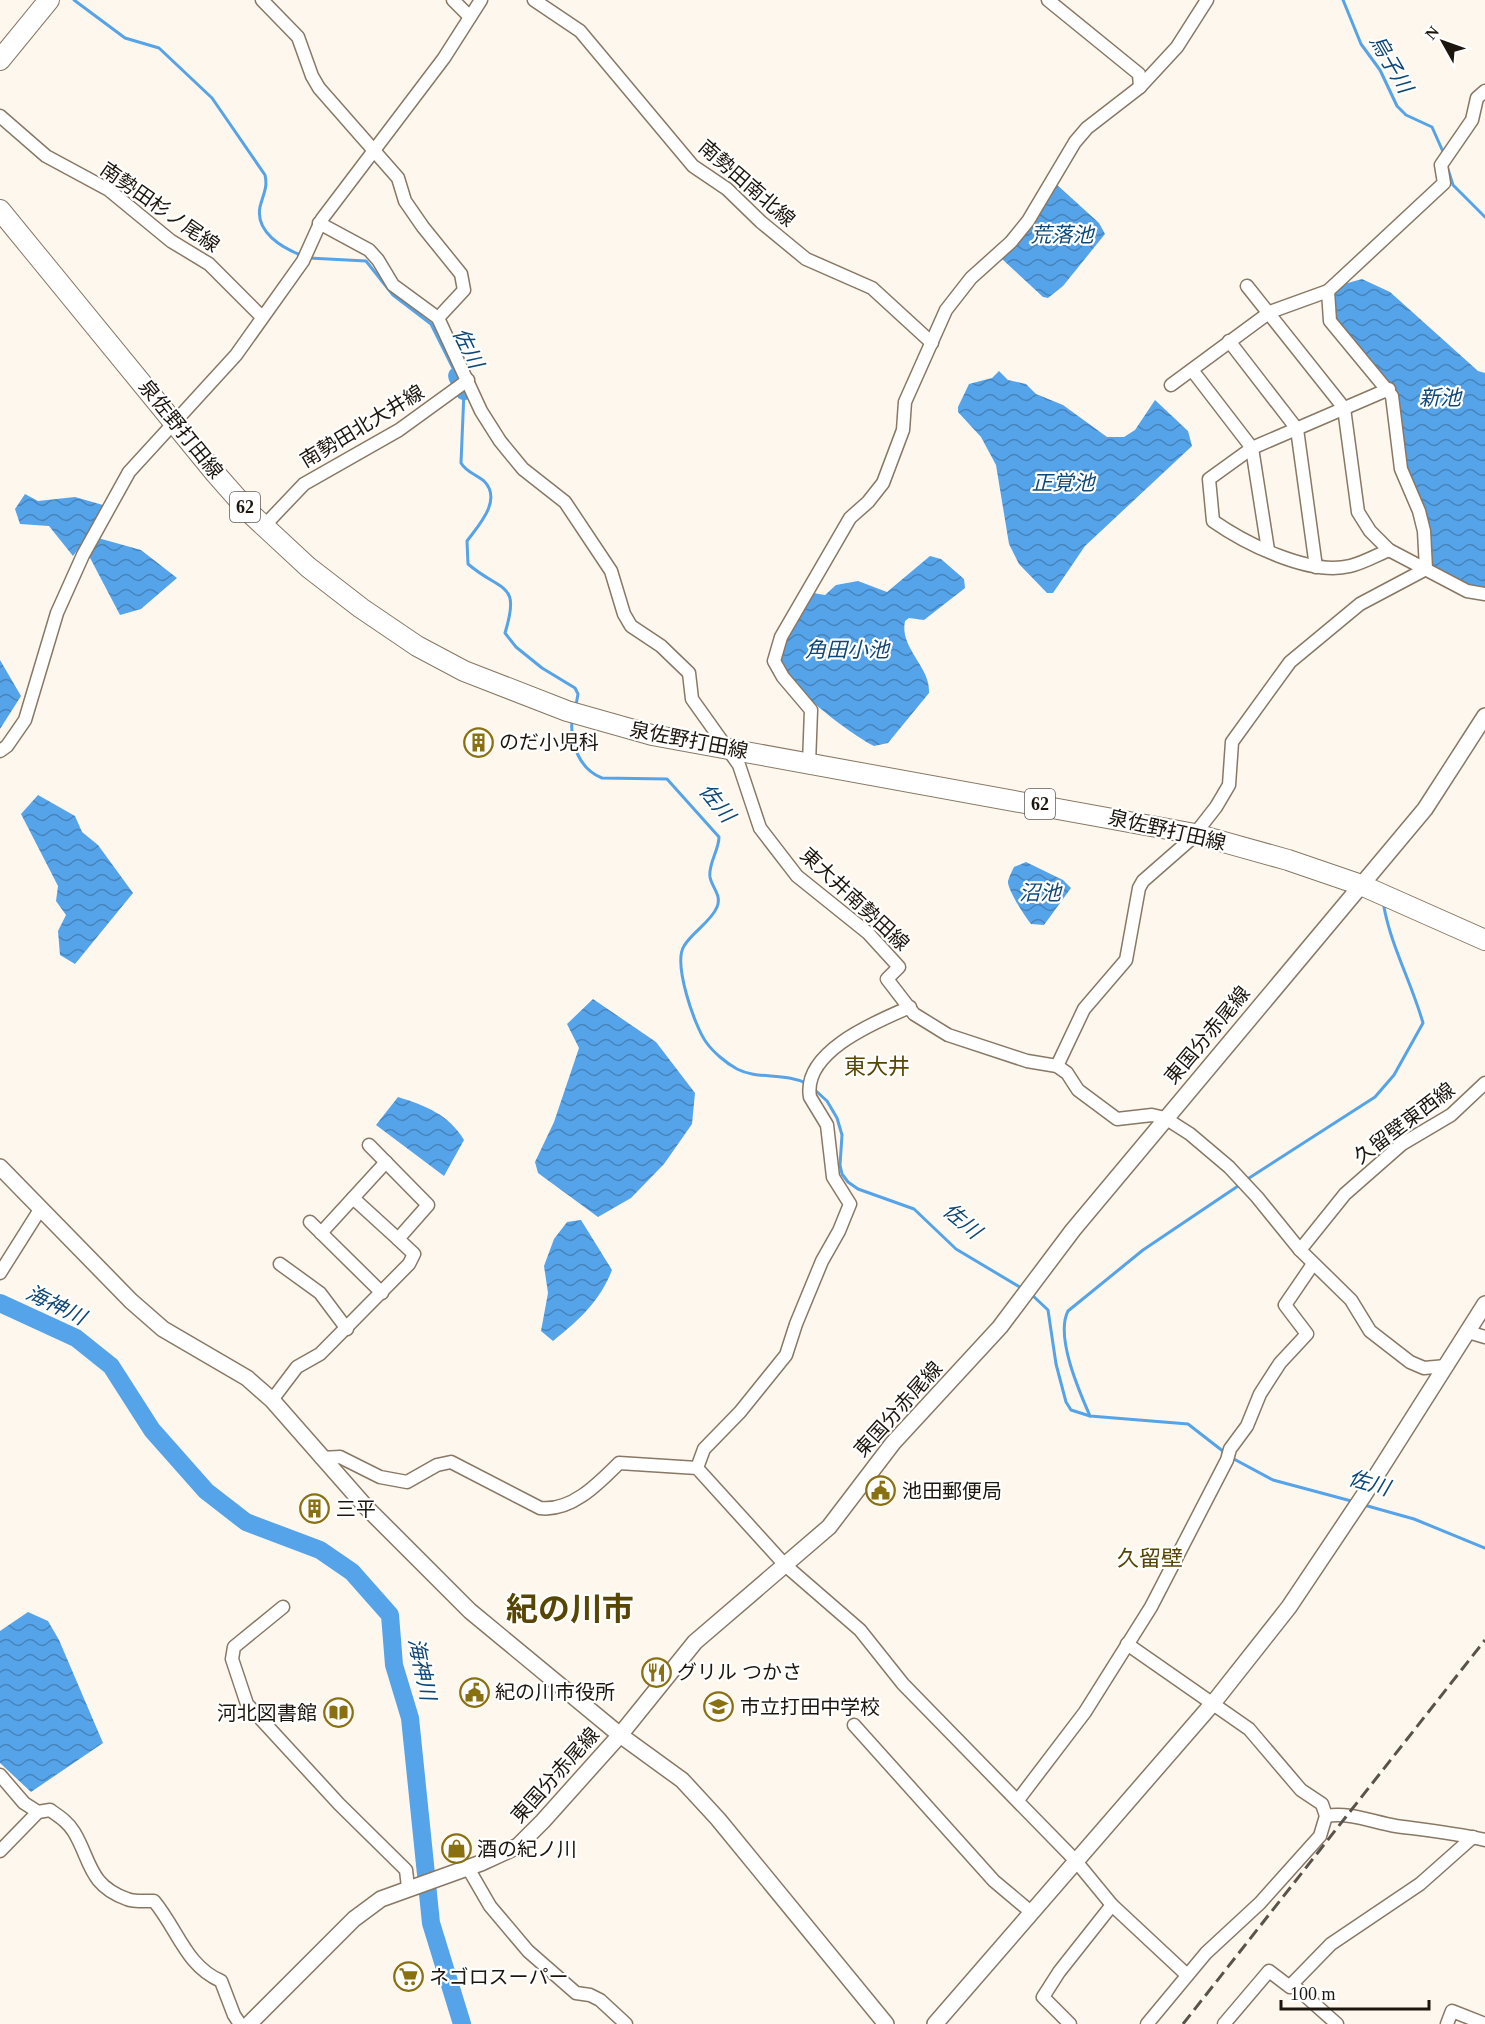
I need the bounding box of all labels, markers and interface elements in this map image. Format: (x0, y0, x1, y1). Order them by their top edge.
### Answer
north arrow (1413, 12, 1473, 72)
text: N (1422, 22, 1442, 43)
water label: 烏子川 (1365, 31, 1418, 99)
street label: 南勢田南北線 (695, 135, 799, 231)
street label: 南勢田杉ノ尾線 (96, 158, 224, 256)
water label: 荒落池 (1031, 223, 1095, 247)
water label: 佐川 (448, 324, 489, 374)
street label: 泉佐野打田線 (135, 375, 227, 483)
street label: 南勢田北大井線 (296, 381, 428, 471)
water label: 新池 (1419, 386, 1463, 410)
water label: 正覚池 (1032, 471, 1096, 495)
road number: 62 (230, 492, 260, 522)
water label: 角田小池 (805, 638, 891, 662)
street label: 泉佐野打田線 (628, 718, 750, 762)
building icon: のだ小児科 (462, 726, 494, 758)
place label: のだ小児科 (499, 731, 599, 753)
water label: 佐川 (694, 779, 741, 828)
road number: 62 (1025, 789, 1055, 819)
street label: 泉佐野打田線 (1106, 806, 1228, 854)
street label: 東大井南勢田線 (796, 843, 914, 955)
water label: 沼池 (1019, 881, 1063, 905)
street label: 東国分赤尾線 (1160, 982, 1254, 1088)
district label: 東大井 (844, 1054, 910, 1079)
street label: 久留壁東西線 (1349, 1078, 1459, 1168)
water label: 佐川 (938, 1198, 987, 1245)
water label: 海神川 (22, 1280, 91, 1330)
street label: 東国分赤尾線 (850, 1357, 946, 1461)
water label: 佐川 (1346, 1466, 1394, 1501)
public building icon: 池田郵便局 (865, 1475, 897, 1507)
place label: 池田郵便局 (902, 1480, 1002, 1502)
building icon: 三平 (299, 1493, 331, 1525)
place label: 三平 (336, 1498, 376, 1520)
district label: 久留壁 (1117, 1546, 1183, 1571)
district label: 紀の川市 (506, 1591, 634, 1627)
water label: 海神川 (404, 1636, 441, 1704)
restaurant icon: グリル つかさ (640, 1656, 672, 1688)
place label: グリル つかさ (677, 1661, 802, 1683)
public building icon: 紀の川市役所 (458, 1676, 490, 1708)
place label: 紀の川市役所 (495, 1681, 615, 1703)
school or university icon: 市立打田中学校 (703, 1691, 735, 1723)
place label: 市立打田中学校 (740, 1696, 880, 1718)
library icon: 河北図書館 (322, 1697, 354, 1729)
place label: 河北図書館 (217, 1702, 317, 1724)
street label: 東国分赤尾線 (507, 1723, 603, 1827)
shop icon: 酒の紀ノ川 (440, 1833, 472, 1865)
place label: 酒の紀ノ川 (477, 1838, 577, 1860)
supermarket icon: ネゴロスーパー (392, 1961, 424, 1993)
place label: ネゴロスーパー (429, 1966, 568, 1988)
scale bar (1281, 1973, 1430, 2011)
text: 100 m (1290, 1984, 1336, 2004)

